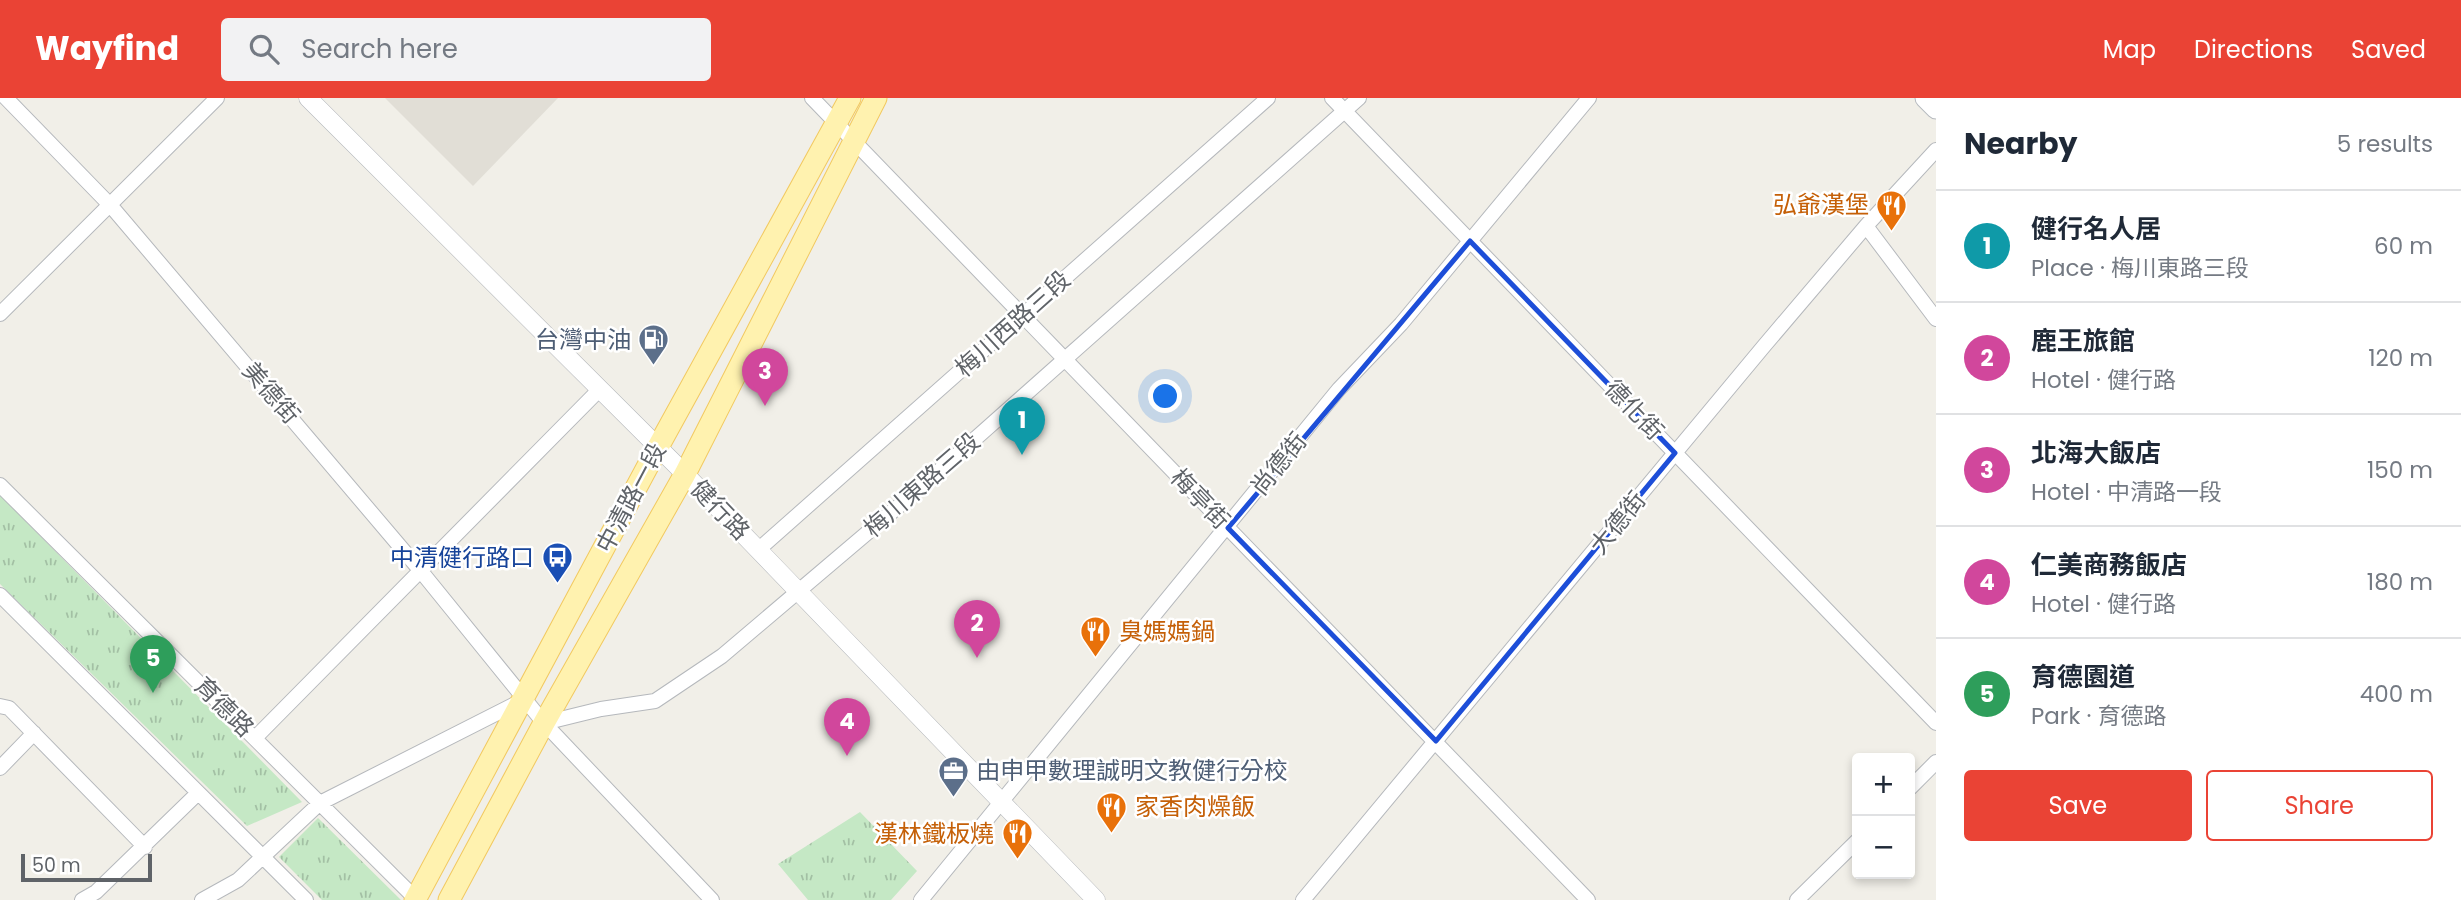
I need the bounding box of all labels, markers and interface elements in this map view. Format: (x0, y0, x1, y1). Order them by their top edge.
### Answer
search box (221, 18, 711, 81)
text: Wayfind (35, 25, 179, 72)
icon: search (245, 30, 283, 68)
text: Search here (301, 31, 458, 67)
text: Map (2103, 33, 2156, 66)
text: Directions (2194, 33, 2313, 66)
text: Saved (2351, 33, 2426, 66)
text: Nearby (1964, 122, 2078, 165)
text: 5 results (2337, 128, 2433, 160)
place label: 弘爺漢堡 (1773, 188, 1869, 221)
restaurant icon: 弘爺漢堡 (1875, 188, 1909, 232)
text: 健行名人居 (2031, 211, 2161, 247)
text: 1 (1983, 230, 1991, 262)
text: 60 m (2374, 230, 2433, 262)
text: Place · 梅川東路三段 (2031, 252, 2249, 284)
street label: 梅川西路三段 (948, 263, 1077, 384)
place label: 台灣中油 (535, 323, 631, 356)
fuel station icon: 台灣中油 (637, 323, 671, 367)
text: 鹿王旅館 (2031, 323, 2135, 359)
text: 2 (1980, 342, 1994, 374)
text: 120 m (2368, 342, 2433, 374)
pin: 3 (742, 348, 788, 406)
street label: 美德街 (235, 355, 307, 431)
text: Hotel · 健行路 (2031, 364, 2176, 396)
street label: 德化街 (1597, 372, 1671, 447)
your location (1148, 379, 1182, 413)
pin: 1 (999, 397, 1045, 455)
street label: 梅川東路三段 (857, 425, 987, 544)
street label: 尚德街 (1243, 425, 1314, 502)
text: 北海大飯店 (2031, 435, 2161, 471)
street label: 中清路一段 (588, 437, 673, 558)
text: 3 (1980, 454, 1994, 486)
text: 150 m (2367, 454, 2433, 486)
street label: 梅亭街 (1163, 461, 1237, 536)
street label: 健行路 (683, 472, 757, 547)
text: Hotel · 中清路一段 (2031, 476, 2222, 508)
street label: 大德街 (1582, 484, 1653, 561)
place label: 中清健行路口 (390, 541, 534, 574)
bus stop icon: 中清健行路口 (540, 541, 574, 585)
text: 仁美商務飯店 (2031, 547, 2187, 583)
text: 4 (1979, 566, 1995, 598)
text: 180 m (2367, 566, 2433, 598)
text: Hotel · 健行路 (2031, 588, 2176, 620)
pin: 2 (954, 600, 1000, 658)
restaurant icon: 臭媽媽鍋 (1079, 615, 1113, 659)
place label: 臭媽媽鍋 (1119, 615, 1215, 648)
pin: 5 (130, 635, 176, 693)
text: 育德園道 (2031, 659, 2135, 695)
street label: 育德路 (187, 670, 261, 744)
text: 5 (1980, 678, 1994, 710)
text: 400 m (2360, 678, 2433, 710)
pin: 4 (824, 698, 870, 756)
text: Park · 育德路 (2031, 700, 2166, 732)
map controls (1852, 753, 1915, 879)
button: + (1852, 753, 1915, 816)
office icon: 由申甲數理誠明文教健行分校 (936, 754, 970, 798)
place label: 由申甲數理誠明文教健行分校 (976, 754, 1288, 787)
button: Save (1964, 770, 2192, 841)
button: Share (2206, 770, 2433, 841)
restaurant icon: 家香肉燥飯 (1095, 790, 1129, 834)
place label: 家香肉燥飯 (1135, 790, 1255, 823)
button: − (1852, 816, 1915, 879)
place label: 漢林鐵板燒 (874, 817, 994, 850)
restaurant icon: 漢林鐵板燒 (1000, 817, 1034, 861)
scale bar (21, 851, 152, 883)
text: 50 m (32, 852, 81, 879)

